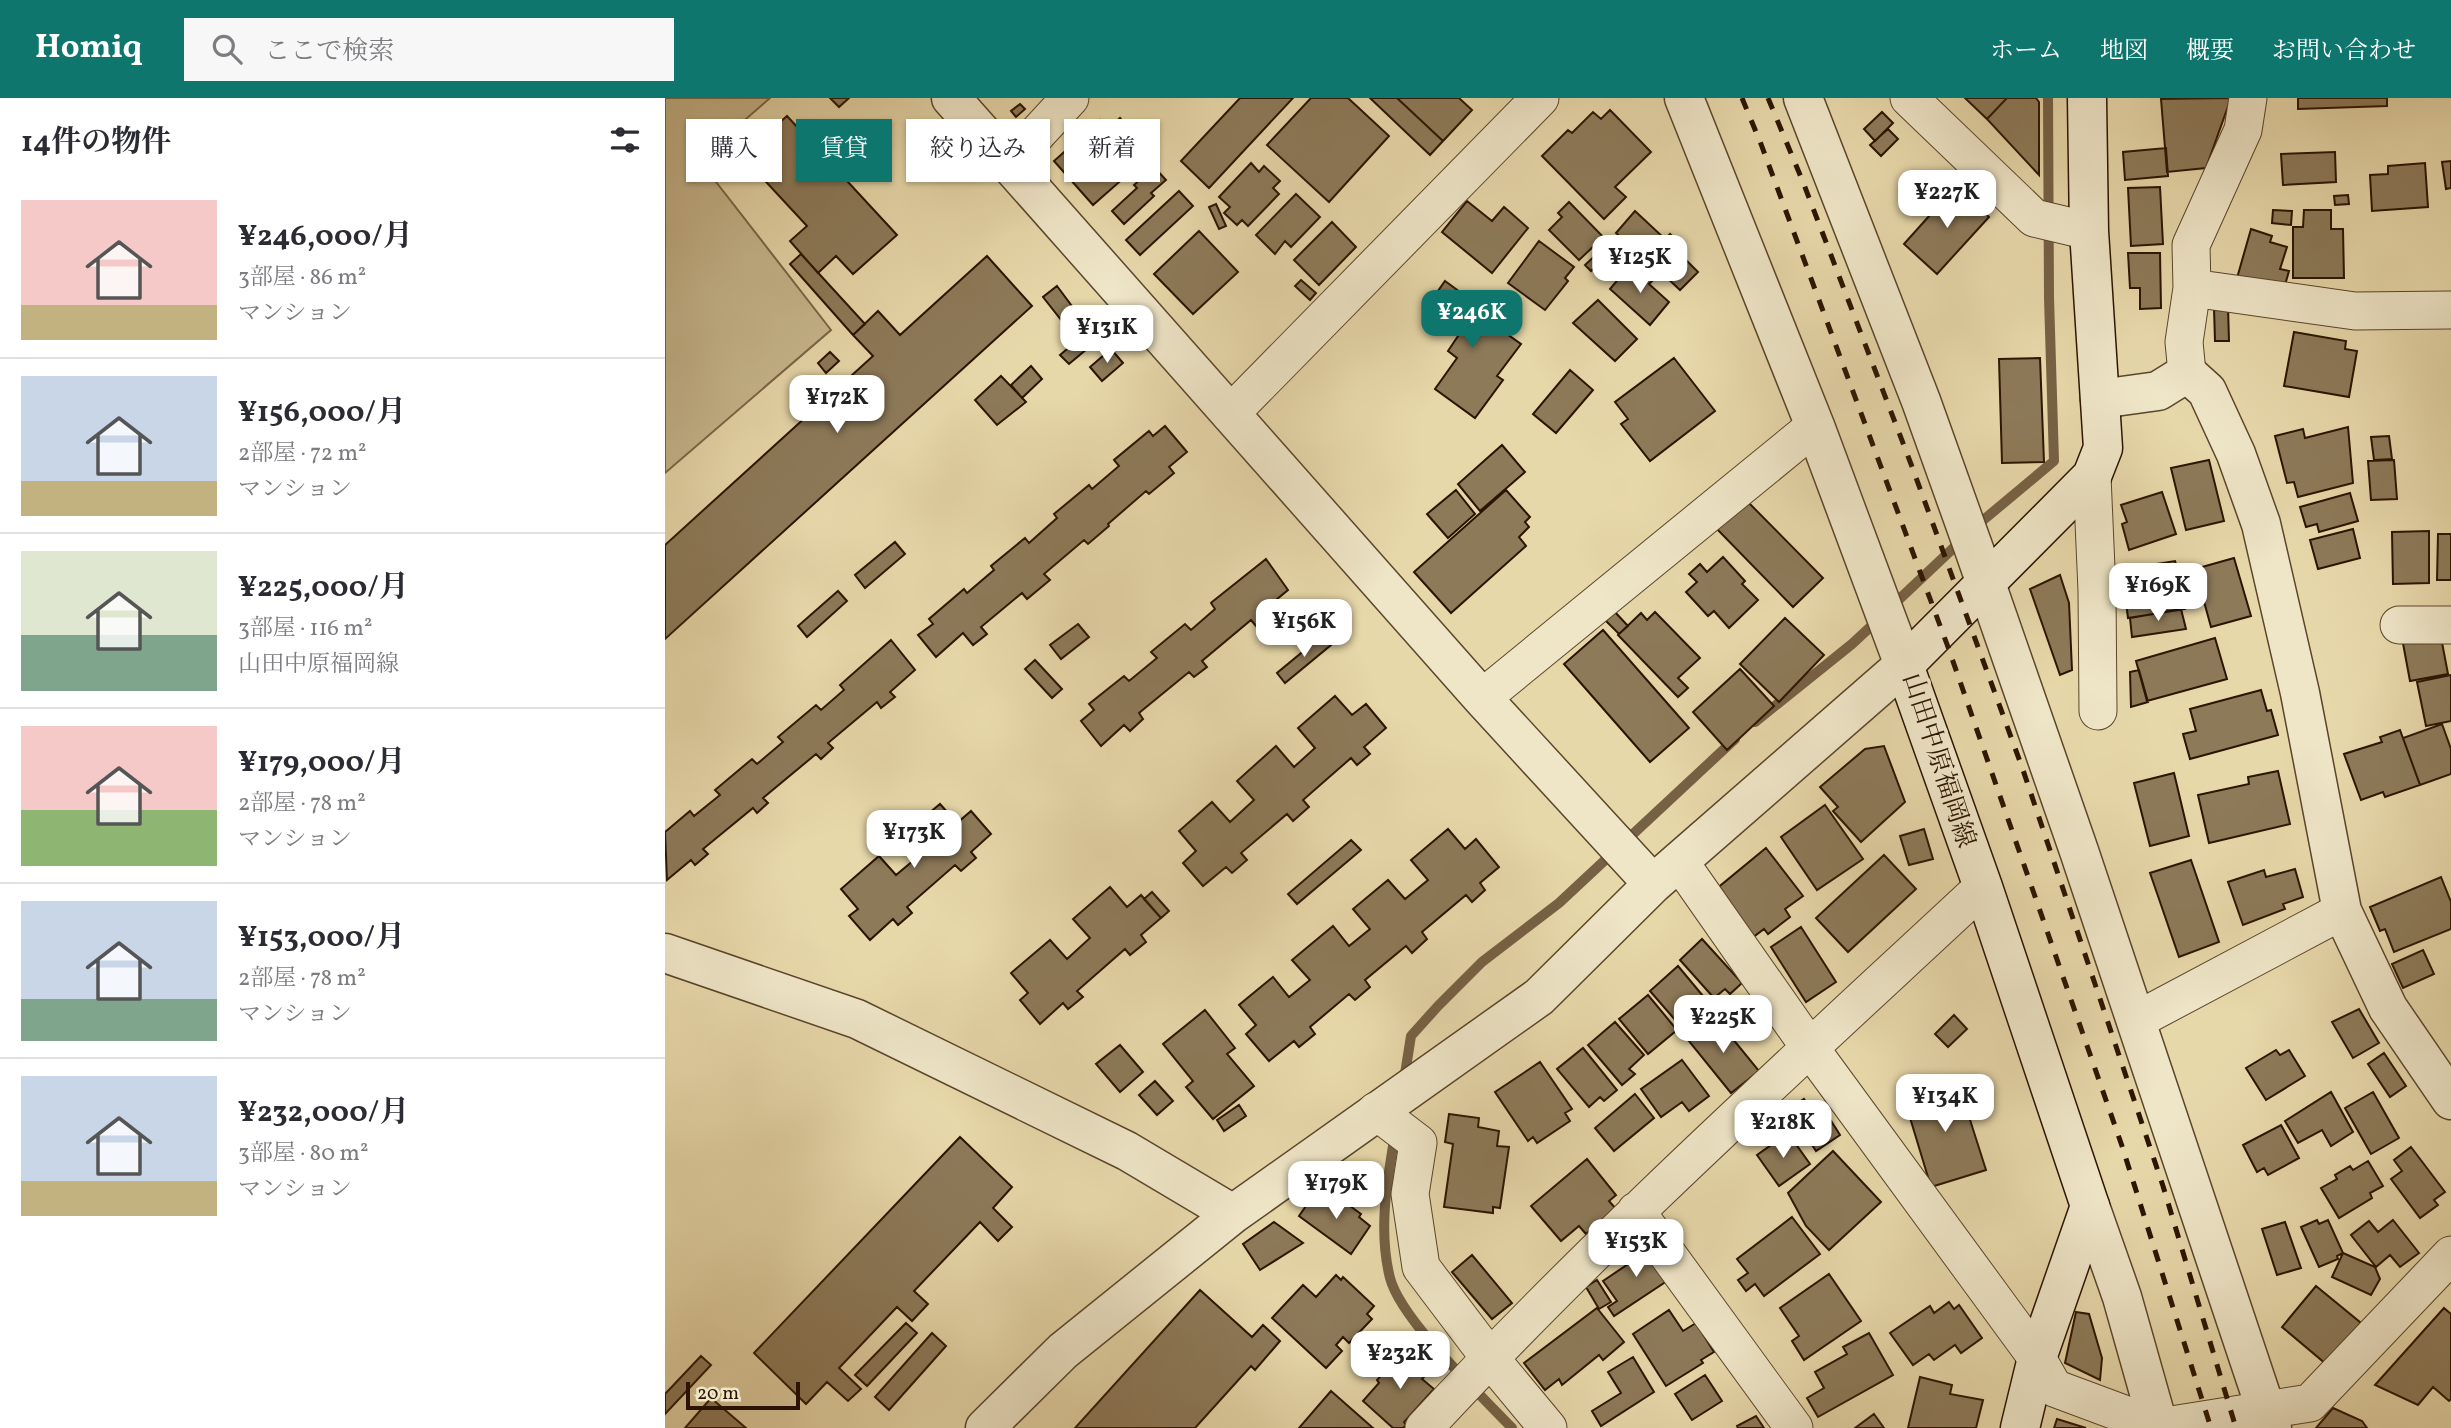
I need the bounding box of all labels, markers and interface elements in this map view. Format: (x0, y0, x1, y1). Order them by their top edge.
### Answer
search box (184, 18, 674, 81)
text: Homiq (35, 26, 142, 72)
icon: search (208, 30, 246, 68)
text: ここで検索 (264, 34, 394, 70)
text: ホーム (1990, 35, 2062, 69)
text: 地図 (2100, 35, 2148, 69)
text: 概要 (2186, 35, 2234, 69)
text: お問い合わせ (2272, 35, 2416, 69)
chip: 購入 (686, 119, 782, 182)
chip: 賃貸 (796, 119, 892, 182)
chip: 絞り込み (906, 119, 1050, 182)
chip: 新着 (1064, 119, 1160, 182)
icon: filters (606, 121, 644, 159)
text: 14件の物件 (21, 122, 171, 164)
pin: ¥227K (1898, 170, 1996, 230)
text: ¥227K (1914, 177, 1980, 209)
text: ¥246,000/月 (238, 216, 413, 258)
icon: home (77, 228, 161, 312)
pin: ¥125K (1591, 236, 1689, 295)
text: ¥125K (1608, 242, 1672, 274)
text: 3部屋 · 86 m² (238, 262, 366, 294)
pin: ¥246K (1423, 290, 1521, 350)
text: ¥246K (1437, 297, 1507, 329)
text: マンション (238, 298, 352, 330)
pin: ¥131K (1058, 306, 1156, 365)
text: ¥131K (1076, 312, 1138, 344)
pin: ¥172K (788, 376, 886, 435)
text: ¥172K (805, 382, 869, 414)
text: ¥156,000/月 (238, 392, 406, 434)
icon: home (77, 404, 161, 488)
text: 2部屋 · 72 m² (238, 438, 367, 470)
text: マンション (238, 474, 352, 506)
pin: ¥169K (2109, 564, 2207, 623)
text: ¥225,000/月 (238, 567, 409, 609)
text: ¥169K (2125, 570, 2191, 602)
icon: home (77, 579, 161, 663)
pin: ¥156K (1255, 600, 1353, 659)
text: ¥156K (1272, 606, 1336, 638)
text: 3部屋 · 116 m² (238, 613, 372, 645)
text: 山田中原福岡線 (238, 649, 399, 681)
street label: 山田中原福岡線 (1893, 669, 1983, 853)
text: ¥179,000/月 (238, 742, 406, 784)
icon: home (77, 754, 161, 838)
text: 2部屋 · 78 m² (238, 788, 366, 820)
pin: ¥173K (865, 810, 963, 870)
text: ¥173K (883, 817, 945, 849)
text: マンション (238, 824, 352, 856)
text: ¥153,000/月 (238, 917, 405, 959)
icon: home (77, 929, 161, 1013)
text: 2部屋 · 78 m² (238, 963, 366, 995)
pin: ¥225K (1674, 996, 1772, 1055)
text: マンション (238, 999, 352, 1031)
text: ¥225K (1690, 1002, 1756, 1034)
pin: ¥134K (1896, 1074, 1994, 1134)
text: ¥134K (1912, 1081, 1978, 1113)
text: ¥232,000/月 (238, 1092, 409, 1134)
pin: ¥218K (1734, 1100, 1832, 1160)
icon: home (77, 1104, 161, 1188)
text: ¥218K (1751, 1107, 1815, 1139)
text: 3部屋 · 80 m² (238, 1138, 368, 1170)
pin: ¥179K (1287, 1162, 1385, 1221)
text: ¥179K (1304, 1168, 1368, 1200)
text: マンション (238, 1174, 352, 1206)
pin: ¥153K (1587, 1220, 1685, 1279)
text: ¥153K (1604, 1226, 1668, 1258)
pin: ¥232K (1351, 1332, 1449, 1391)
text: ¥232K (1367, 1338, 1433, 1370)
scale bar (686, 1379, 800, 1411)
text: 20 m (697, 1381, 739, 1407)

